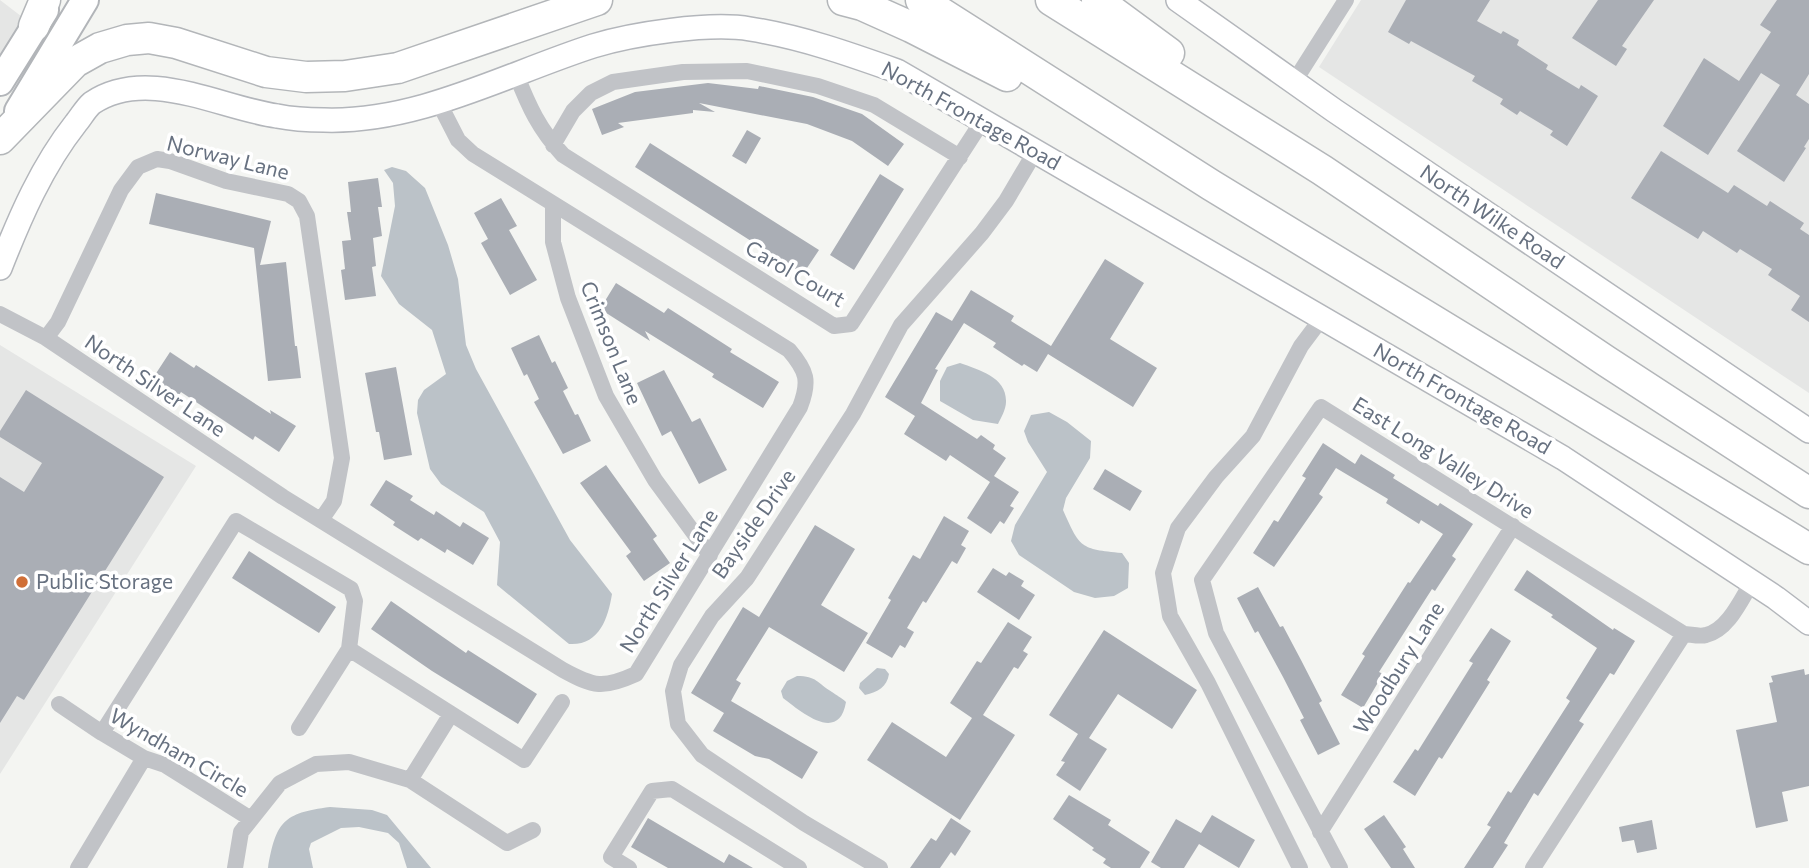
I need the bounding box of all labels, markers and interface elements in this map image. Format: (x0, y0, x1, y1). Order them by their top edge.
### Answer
street label: North Frontage Road (878, 55, 1066, 174)
street label: Norway Lane (165, 129, 292, 184)
street label: North Wilke Road (1416, 158, 1570, 273)
street label: Carol Court (741, 234, 850, 311)
street label: Crimson Lane (576, 277, 648, 408)
street label: North Silver Lane (81, 328, 231, 441)
street label: North Frontage Road (1370, 337, 1556, 459)
street label: East Long Valley Drive (1349, 391, 1539, 523)
street label: Bayside Drive (706, 464, 800, 583)
street label: North Silver Lane (614, 504, 722, 657)
place label: Public Storage (36, 568, 173, 593)
marker: Public Storage (14, 574, 30, 590)
street label: Woodbury Lane (1347, 597, 1448, 738)
street label: Wyndham Circle (106, 702, 253, 801)

